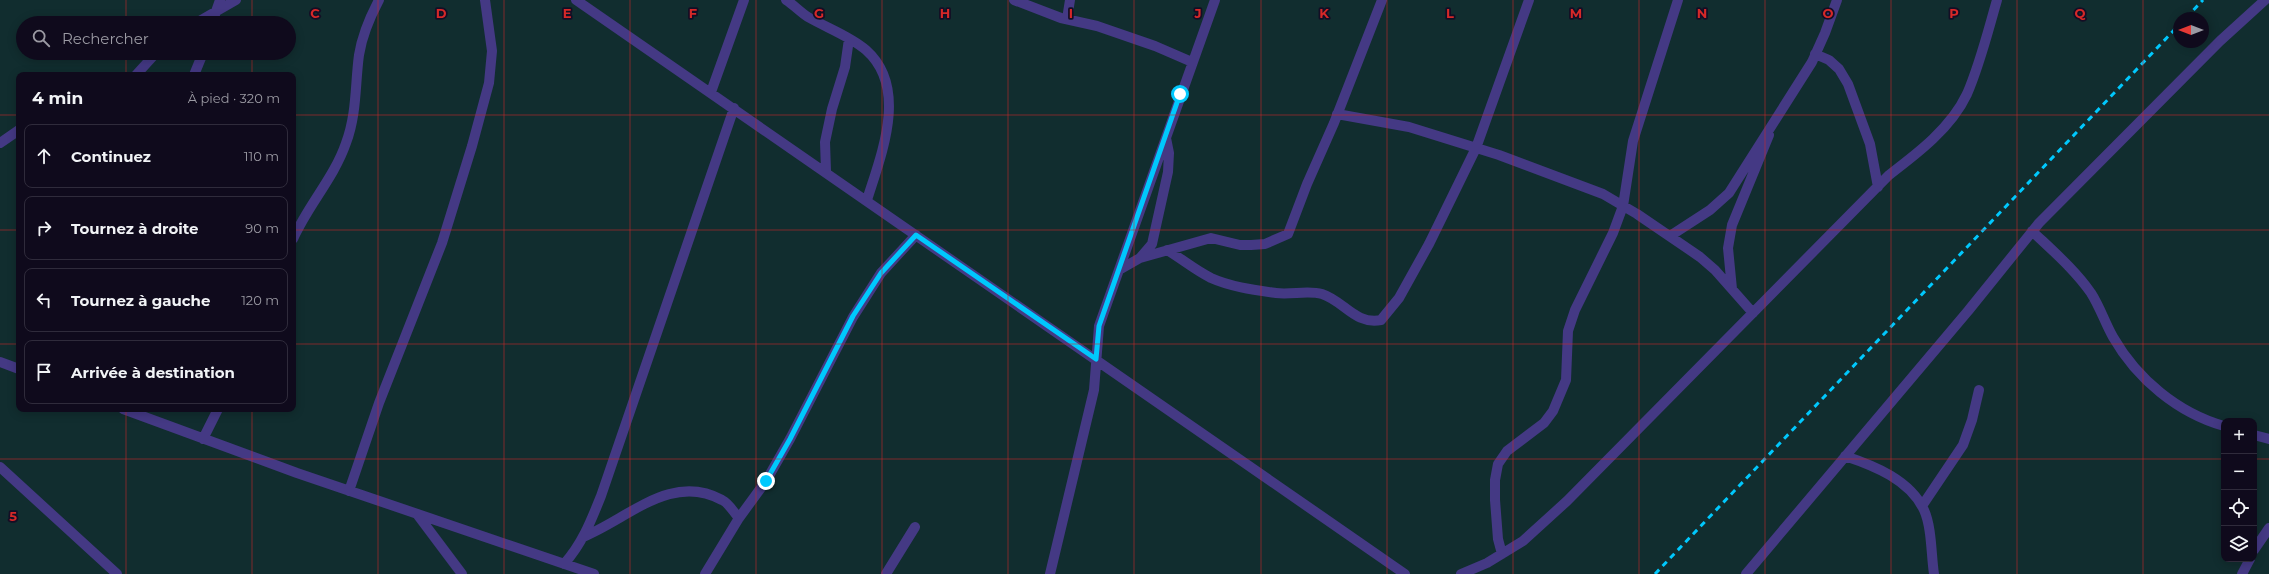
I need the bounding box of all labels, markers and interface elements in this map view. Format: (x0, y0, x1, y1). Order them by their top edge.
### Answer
text: C (310, 5, 320, 21)
text: D (436, 5, 447, 21)
text: E (563, 5, 572, 21)
text: F (689, 5, 697, 21)
text: G (814, 5, 824, 21)
text: H (940, 5, 950, 21)
text: I (1069, 5, 1073, 21)
text: J (1193, 5, 1202, 21)
text: K (1319, 5, 1329, 21)
text: L (1446, 5, 1454, 21)
text: M (1570, 5, 1582, 21)
text: N (1697, 5, 1707, 21)
text: O (1823, 5, 1834, 21)
text: P (1949, 5, 1959, 21)
text: Q (2075, 5, 2086, 21)
north arrow (2173, 12, 2209, 48)
search box (16, 16, 296, 60)
icon: search (30, 27, 52, 49)
text: Rechercher (62, 29, 149, 48)
route start (1171, 85, 1189, 103)
text: 4 min (32, 88, 83, 108)
text: À pied · 320 m (188, 90, 280, 106)
icon: ahead (33, 145, 55, 167)
text: Continuez (71, 147, 151, 166)
text: 110 m (244, 148, 279, 164)
icon: right (33, 217, 55, 239)
text: Tournez à droite (71, 219, 199, 238)
text: 90 m (245, 220, 279, 236)
icon: left (33, 289, 55, 311)
text: Tournez à gauche (71, 291, 210, 310)
text: 120 m (241, 292, 279, 308)
icon: arrive (33, 361, 55, 383)
text: Arrivée à destination (71, 363, 235, 382)
map controls (2221, 418, 2257, 562)
button: + (2221, 418, 2257, 454)
button: − (2221, 454, 2257, 490)
route end (757, 472, 775, 490)
button: locate (2221, 490, 2257, 526)
text: 5 (9, 508, 17, 524)
button: layers (2221, 526, 2257, 562)

